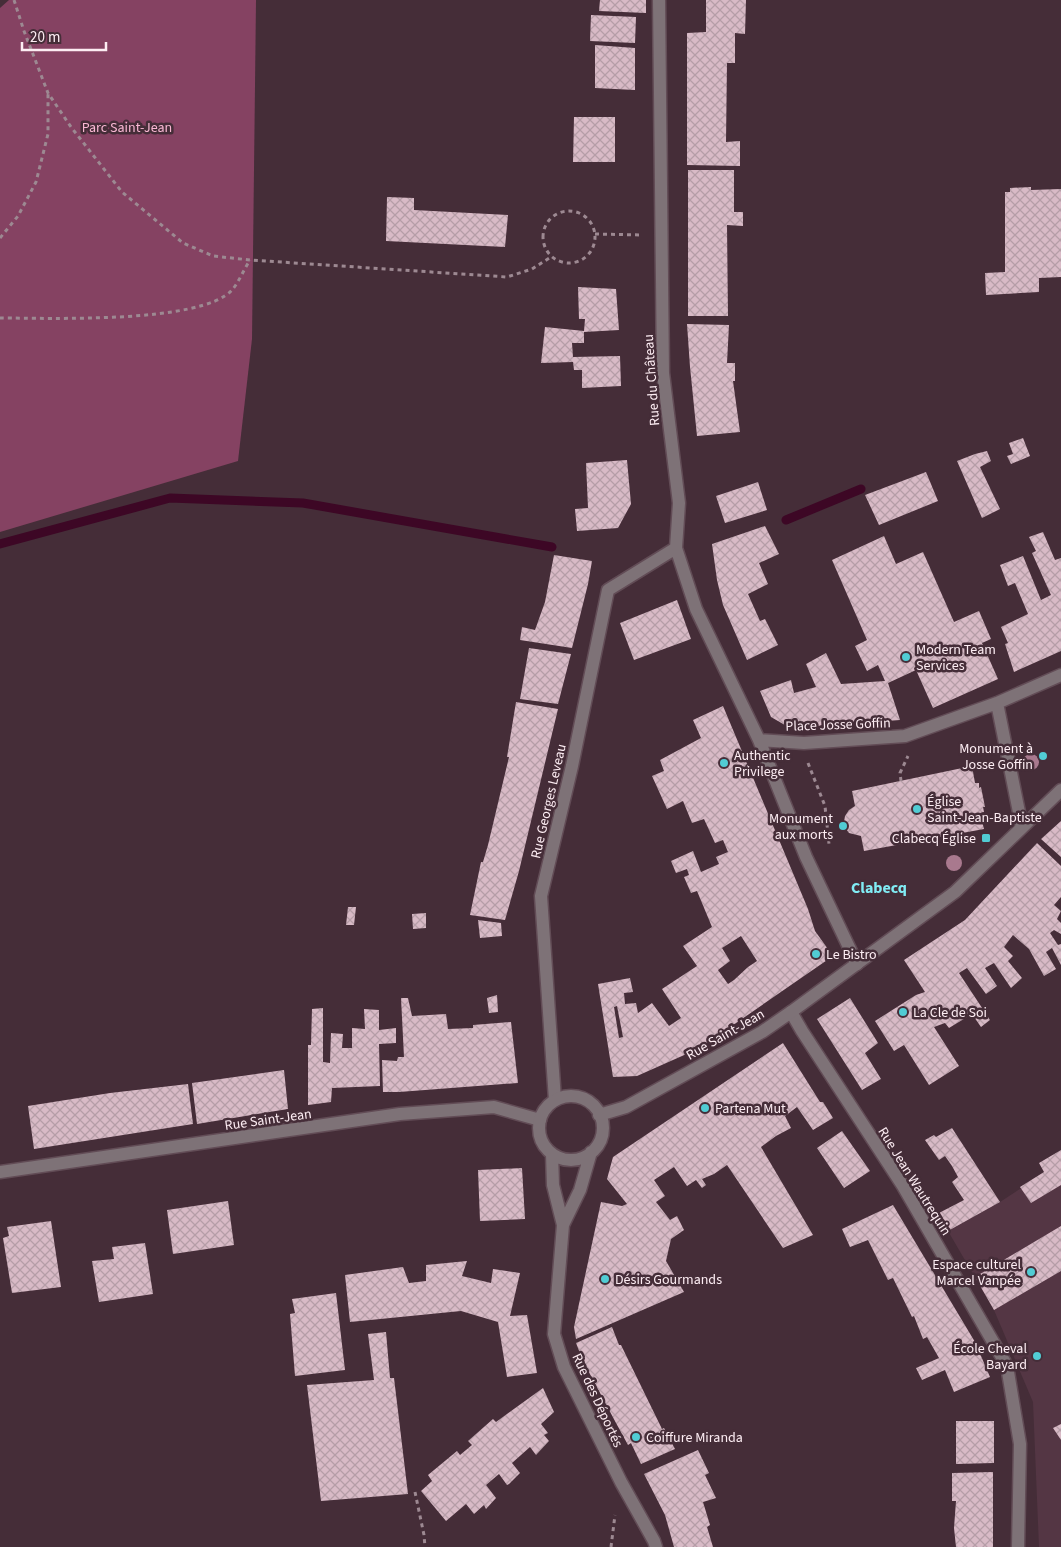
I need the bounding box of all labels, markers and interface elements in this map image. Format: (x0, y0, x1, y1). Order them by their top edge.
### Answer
scale bar (22, 20, 106, 52)
text: 20 m (30, 27, 60, 48)
park label: Parc Saint-Jean (82, 118, 172, 138)
street label: Rue du Château (639, 333, 665, 426)
place label: Modern Team Services (916, 640, 996, 676)
marker: Modern Team Services (900, 651, 912, 663)
street label: Place Josse Goffin (785, 713, 891, 737)
place label: Monument à Josse Goffin (959, 739, 1033, 775)
street label: Rue Georges Leveau (526, 742, 572, 861)
place label: Authentic Privilege (734, 746, 791, 782)
marker: Monument à Josse Goffin (1037, 750, 1049, 762)
marker: Authentic Privilege (718, 757, 730, 769)
place label: Église Saint-Jean-Baptiste (927, 792, 1042, 828)
marker: Église Saint-Jean-Baptiste (911, 803, 923, 815)
place label: Monument aux morts (769, 809, 833, 845)
marker: Monument aux morts (837, 820, 849, 832)
place label: Clabecq Église (892, 829, 976, 849)
marker: Clabecq Église (980, 832, 992, 844)
district label: Clabecq (851, 877, 907, 899)
place label: Le Bistro (826, 945, 877, 965)
marker: Le Bistro (810, 948, 822, 960)
place label: La Cle de Soi (913, 1003, 987, 1023)
street label: Rue Saint-Jean (683, 1004, 768, 1065)
marker: La Cle de Soi (897, 1006, 909, 1018)
place label: Partena Mut (715, 1099, 786, 1119)
marker: Partena Mut (699, 1102, 711, 1114)
street label: Rue Saint-Jean (223, 1104, 313, 1136)
street label: Rue Jean Wautrequin (873, 1123, 956, 1240)
place label: Espace culturel Marcel Vanpée (932, 1255, 1021, 1291)
marker: Espace culturel Marcel Vanpée (1025, 1266, 1037, 1278)
place label: Désirs Gourmands (615, 1270, 722, 1290)
marker: Désirs Gourmands (599, 1273, 611, 1285)
place label: École Cheval Bayard (953, 1339, 1027, 1375)
street label: Rue des Déportés (567, 1350, 628, 1451)
marker: École Cheval Bayard (1031, 1350, 1043, 1362)
place label: Coiffure Miranda (646, 1428, 743, 1448)
marker: Coiffure Miranda (630, 1431, 642, 1443)

